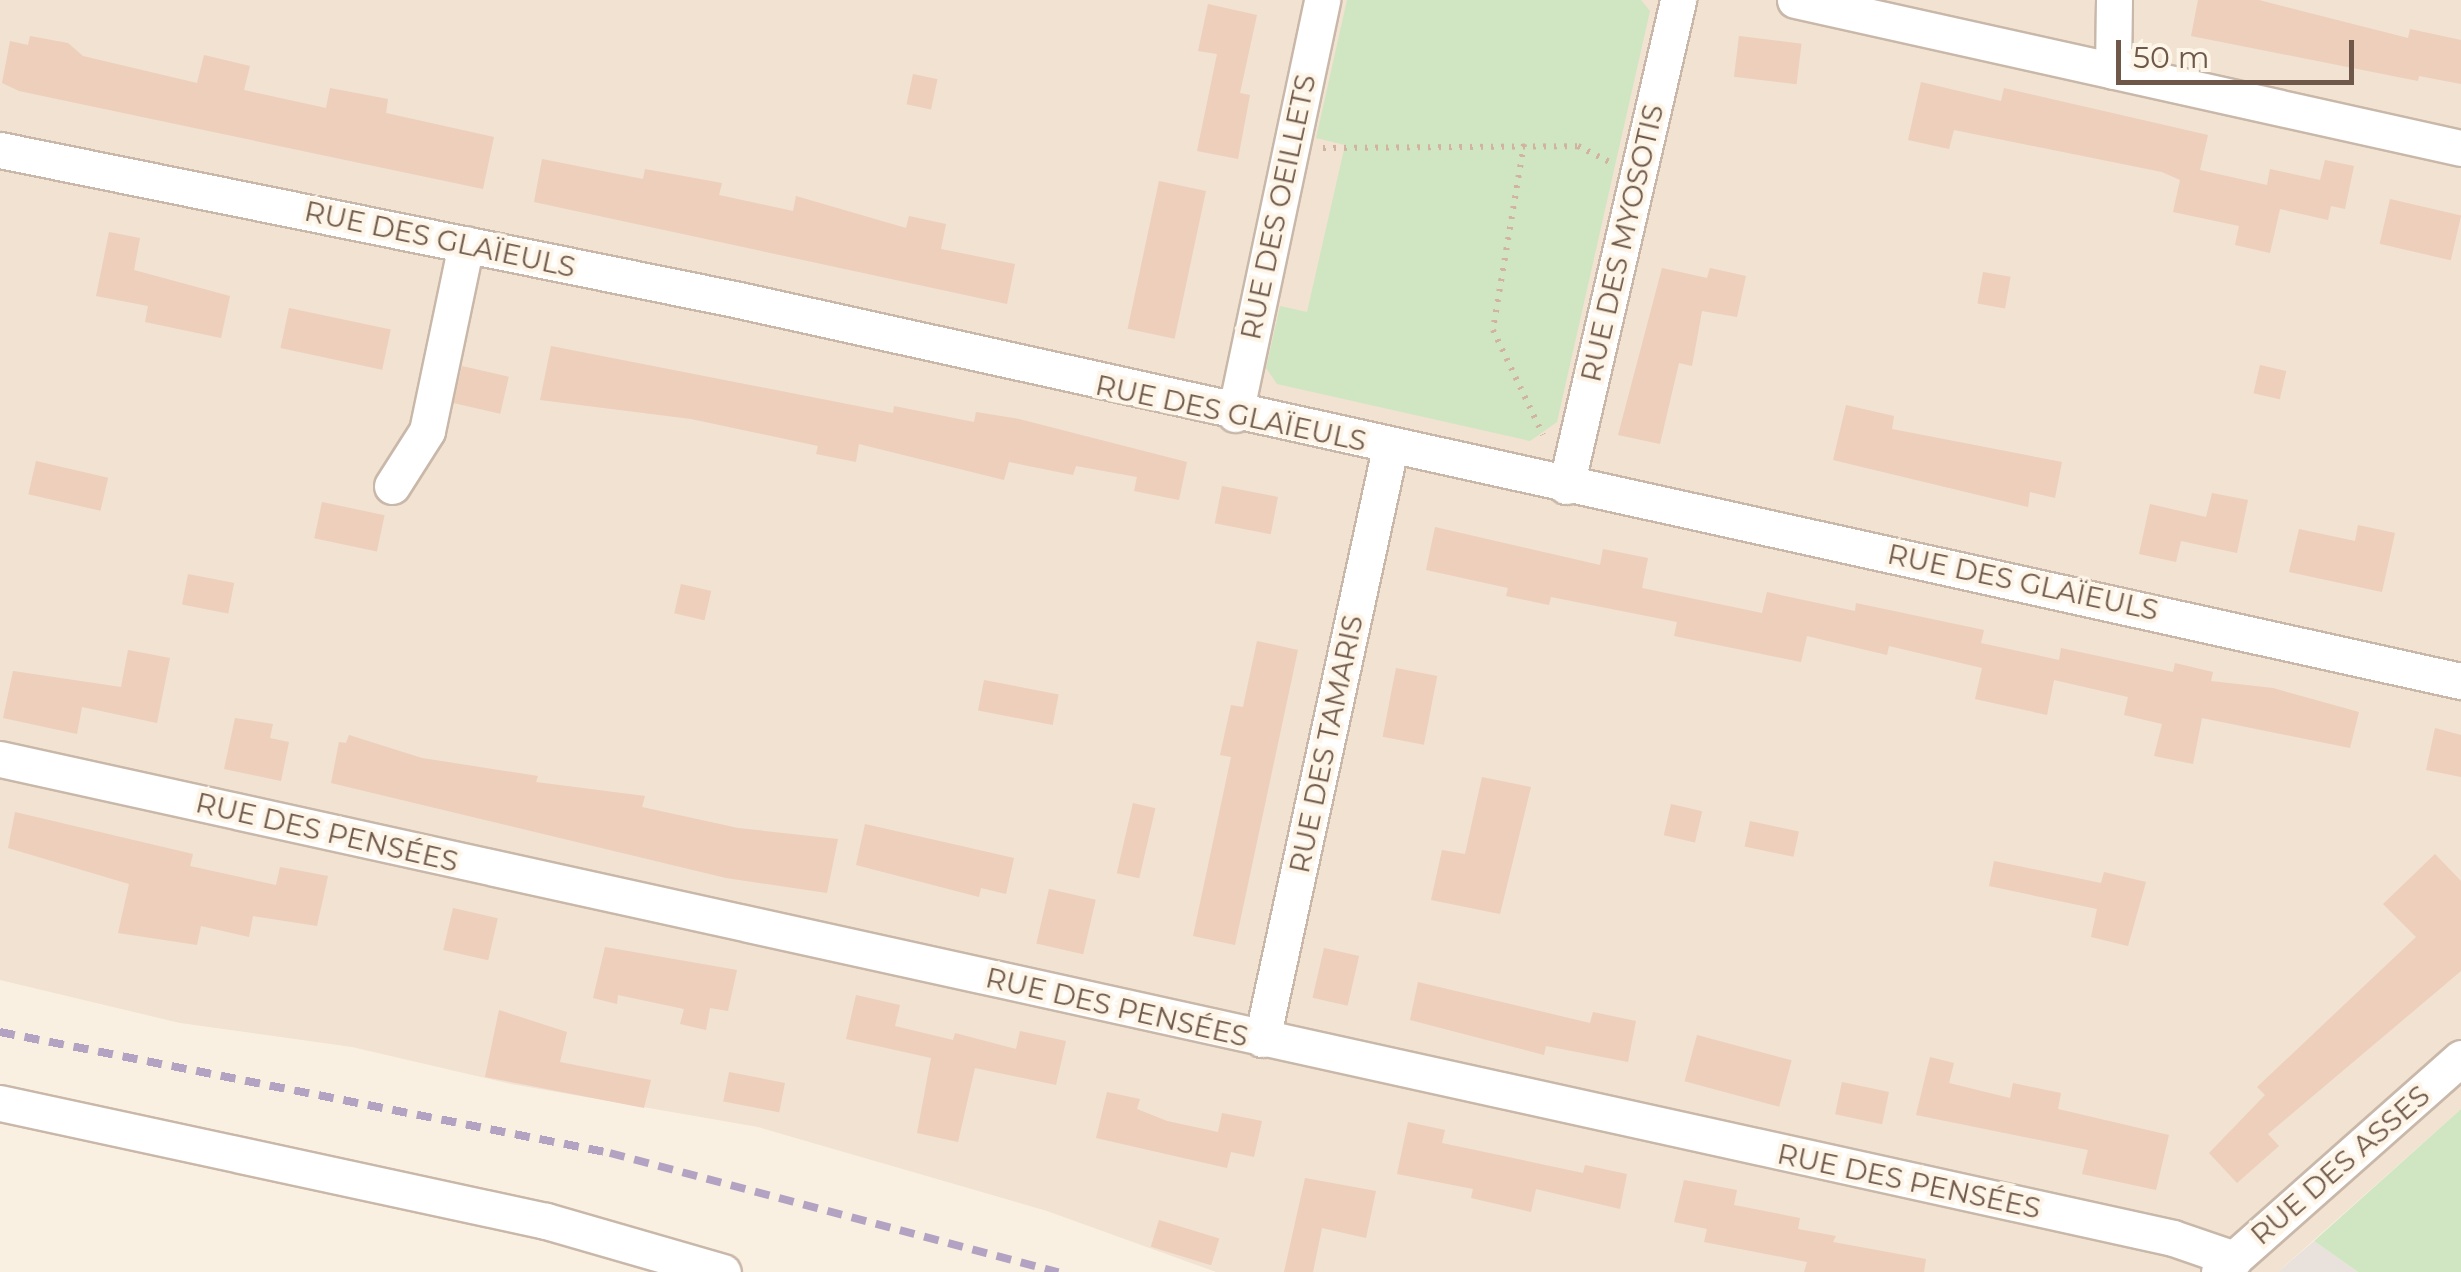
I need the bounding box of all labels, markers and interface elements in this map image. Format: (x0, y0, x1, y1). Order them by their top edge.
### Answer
scale bar (2121, 20, 2358, 82)
text: 50 m (2133, 39, 2210, 76)
street label: RUE DES OEILLETS (1233, 71, 1323, 343)
street label: RUE DES MYOSOTIS (1574, 101, 1670, 385)
street label: RUE DES GLAÏEULS (302, 194, 578, 284)
street label: RUE DES GLAÏEULS (1093, 368, 1369, 458)
street label: RUE DES GLAÏEULS (1885, 537, 2161, 627)
street label: RUE DES TAMARIS (1282, 612, 1370, 876)
street label: RUE DES PENSÉES (193, 785, 461, 879)
street label: RUE DES PENSÉES (983, 960, 1251, 1054)
street label: RUE DES ASSES (2244, 1078, 2436, 1252)
street label: RUE DES PENSÉES (1774, 1137, 2044, 1225)

